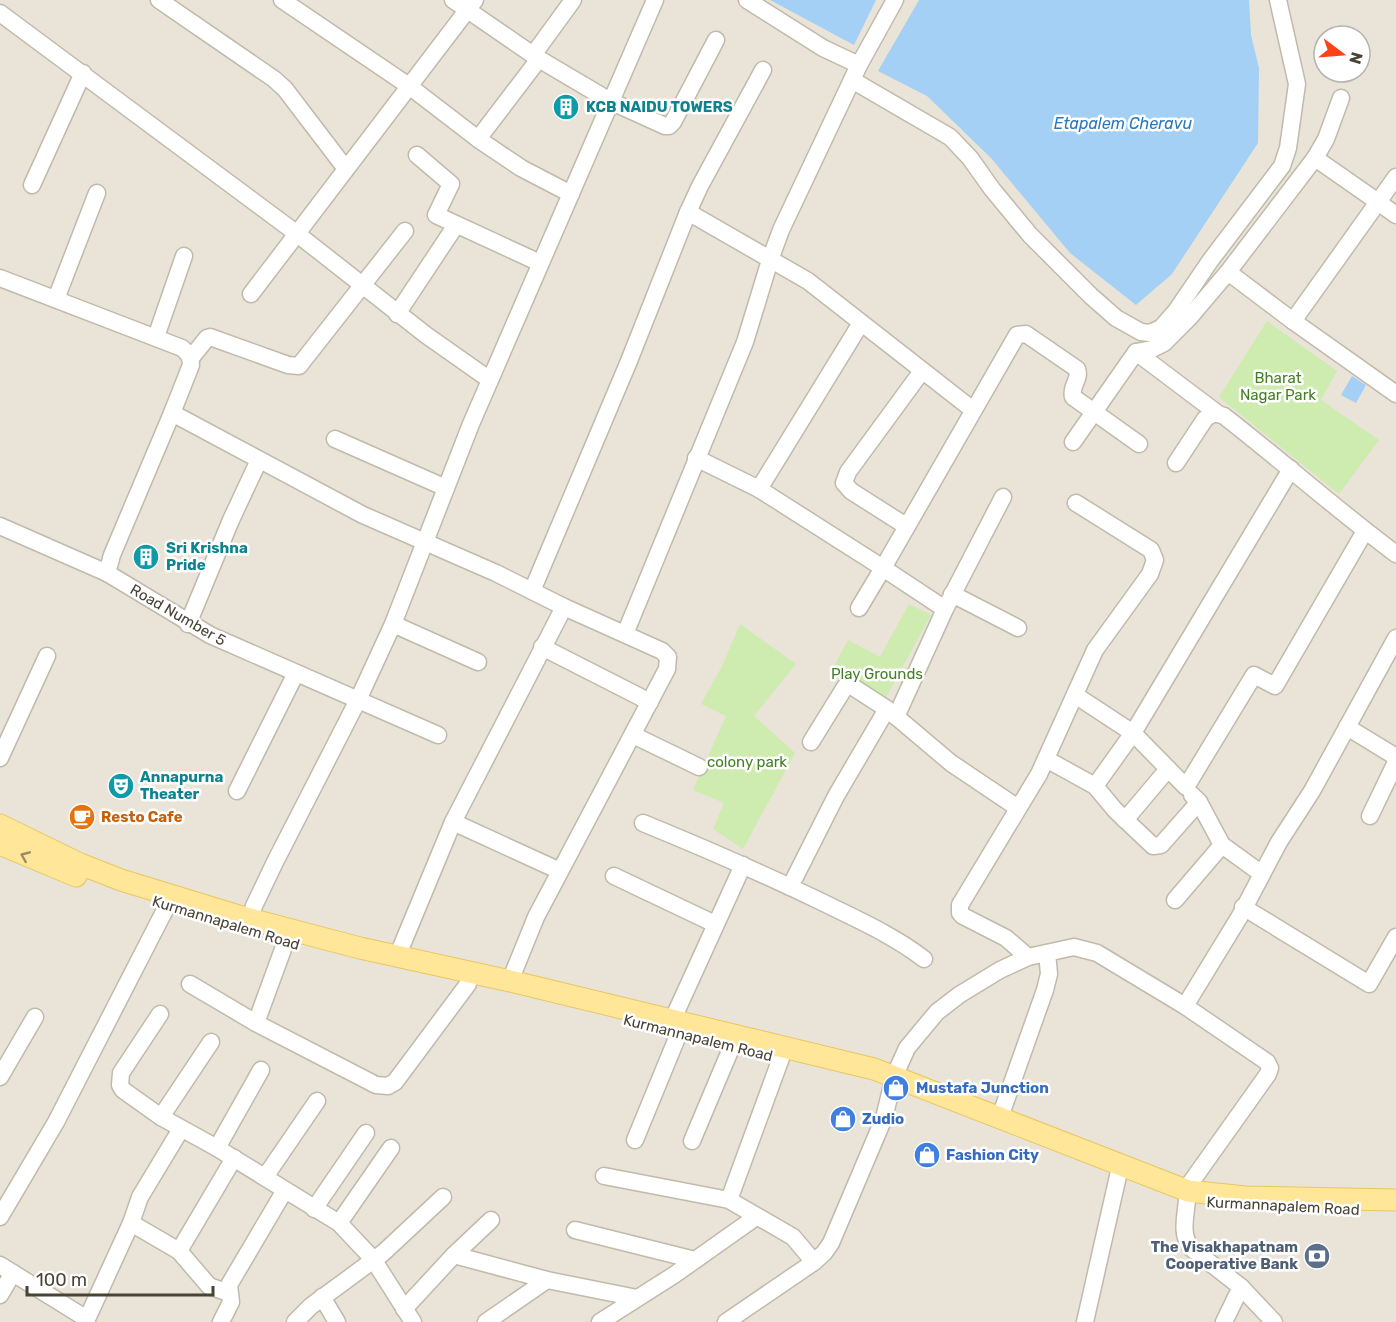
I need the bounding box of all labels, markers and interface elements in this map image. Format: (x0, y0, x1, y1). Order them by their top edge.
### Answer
north arrow (1312, 24, 1372, 84)
text: N (1345, 50, 1367, 66)
building icon: KCB NAIDU TOWERS (551, 92, 581, 122)
place label: KCB NAIDU TOWERS (586, 98, 733, 116)
water label: Etapalem Cheravu (1054, 114, 1193, 133)
park label: Bharat Nagar Park (1240, 369, 1316, 404)
place label: Sri Krishna Pride (166, 539, 248, 574)
building icon: Sri Krishna Pride (131, 542, 161, 572)
street label: Road Number 5 (127, 580, 229, 650)
park label: Play Grounds (831, 665, 923, 683)
park label: colony park (707, 753, 787, 771)
place label: Annapurna Theater (140, 768, 223, 803)
theatre icon: Annapurna Theater (106, 771, 136, 801)
cafe icon: Resto Cafe (67, 802, 97, 832)
place label: Resto Cafe (101, 808, 183, 826)
one-way arrow (20, 851, 31, 863)
street label: Kurmannapalem Road (150, 892, 302, 954)
street label: Kurmannapalem Road (621, 1011, 775, 1065)
shop icon: Mustafa Junction (881, 1073, 911, 1103)
place label: Mustafa Junction (916, 1079, 1049, 1097)
shop icon: Zudio (828, 1104, 858, 1134)
place label: Zudio (862, 1110, 904, 1128)
shop icon: Fashion City (912, 1140, 942, 1170)
place label: Fashion City (946, 1146, 1039, 1164)
street label: Kurmannapalem Road (1206, 1193, 1360, 1219)
place label: The Visakhapatnam Cooperative Bank (1151, 1238, 1298, 1273)
bank icon: The Visakhapatnam Cooperative Bank (1302, 1241, 1332, 1271)
scale bar (27, 1259, 213, 1297)
text: 100 m (36, 1269, 87, 1291)

